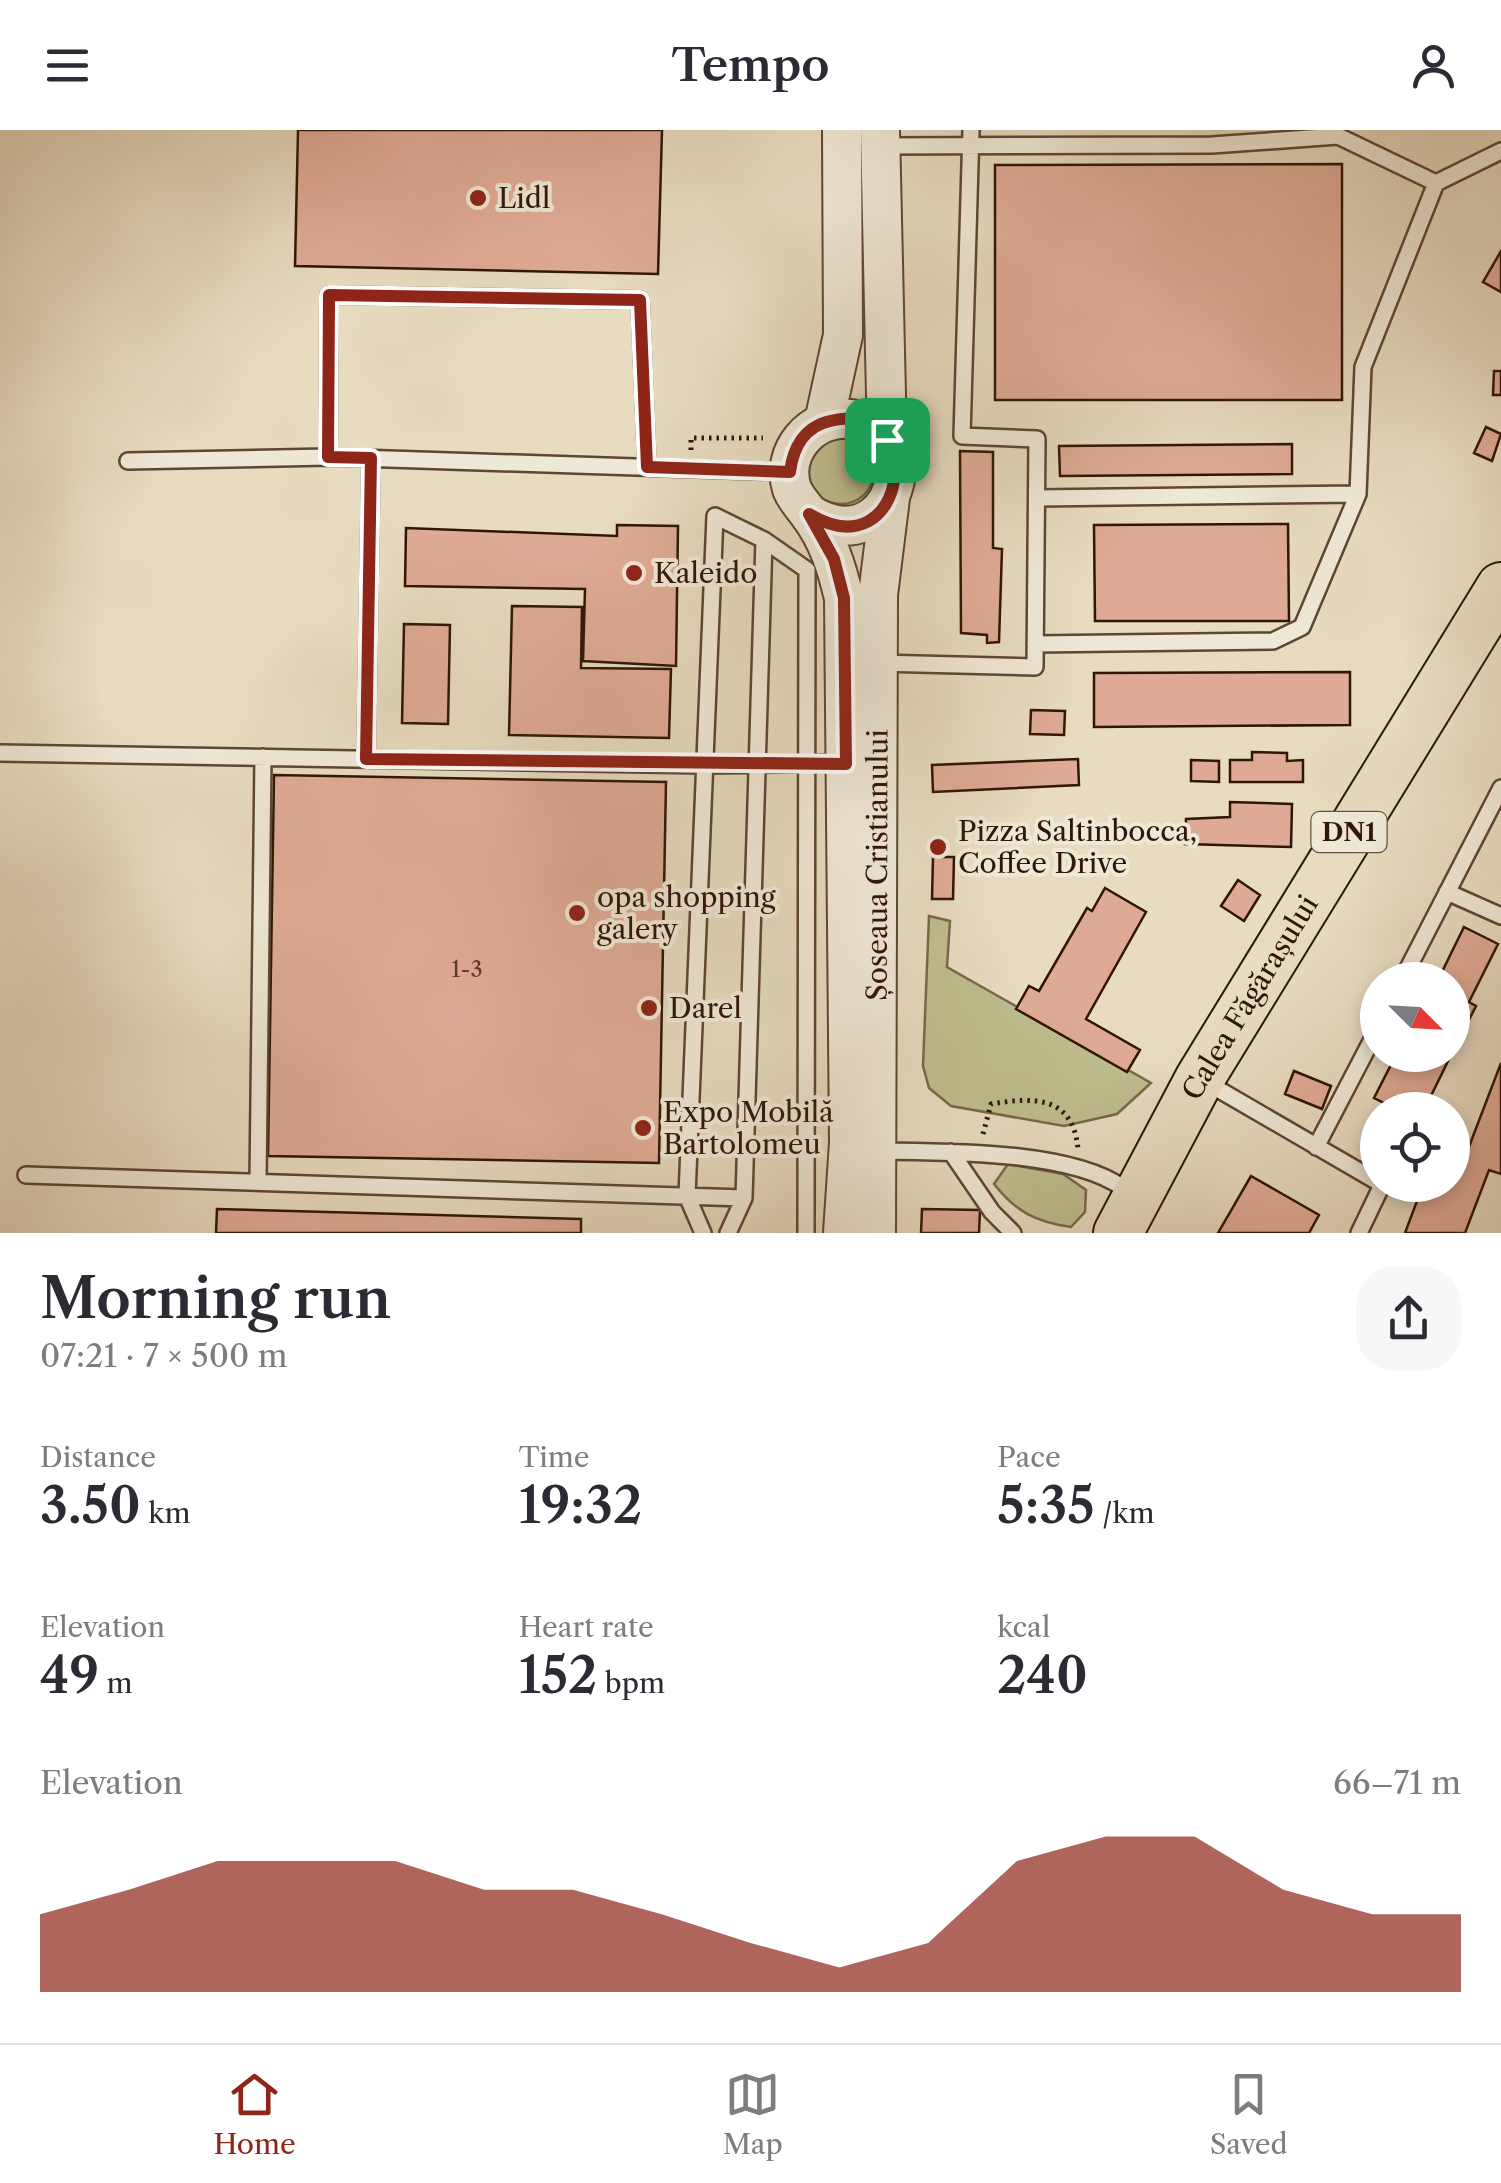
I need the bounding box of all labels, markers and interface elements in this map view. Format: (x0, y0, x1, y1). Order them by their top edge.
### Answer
text: Tempo (671, 37, 830, 93)
icon: menu (40, 38, 95, 93)
icon: person (1406, 38, 1461, 93)
place label: Lidl (498, 181, 550, 215)
marker: Lidl (467, 187, 489, 209)
pin (845, 398, 930, 483)
icon: arrive (860, 413, 915, 468)
place label: Kaleido (654, 556, 757, 590)
marker: Kaleido (623, 562, 645, 584)
street label: Șoseaua Cristianului (860, 729, 895, 1001)
road number: DN1 (1312, 812, 1386, 852)
place label: Pizza Saltinbocca, Coffee Drive (958, 814, 1197, 880)
marker: Pizza Saltinbocca, Coffee Drive (927, 836, 949, 858)
place label: opa shopping galery (597, 880, 776, 946)
street label: Calea Făgărașului (1175, 889, 1325, 1106)
marker: opa shopping galery (566, 902, 588, 924)
house number: 1-3 (451, 956, 483, 983)
north arrow (1360, 962, 1470, 1072)
map controls (1360, 962, 1470, 1202)
place label: Darel (669, 991, 742, 1025)
marker: Darel (638, 997, 660, 1019)
button: locate (1360, 1092, 1470, 1202)
place label: Expo Mobilă Bartolomeu (663, 1095, 834, 1161)
marker: Expo Mobilă Bartolomeu (632, 1117, 654, 1139)
text: Morning run (40, 1265, 391, 1332)
button: share (1356, 1266, 1461, 1371)
text: 07:21 · 7 × 500 m (40, 1336, 288, 1375)
text: Distance (40, 1440, 156, 1474)
text: Time (519, 1440, 589, 1474)
text: Pace (997, 1440, 1061, 1474)
text: 3.50 (40, 1474, 141, 1536)
text: 19:32 (519, 1474, 642, 1536)
text: 5:35 (997, 1474, 1095, 1536)
text: km (141, 1496, 191, 1530)
text: /km (1095, 1496, 1155, 1530)
text: Elevation (40, 1610, 165, 1644)
text: Heart rate (519, 1610, 654, 1644)
text: kcal (997, 1610, 1050, 1644)
text: 49 (40, 1644, 99, 1706)
text: 152 (519, 1644, 597, 1706)
text: 240 (997, 1644, 1088, 1706)
text: m (99, 1666, 133, 1700)
text: bpm (597, 1666, 665, 1700)
text: Elevation (40, 1763, 183, 1802)
text: 66–71 m (1333, 1763, 1461, 1802)
tab: Home (213, 2067, 296, 2161)
tab: Map (723, 2067, 783, 2161)
tab: Saved (1210, 2067, 1288, 2161)

